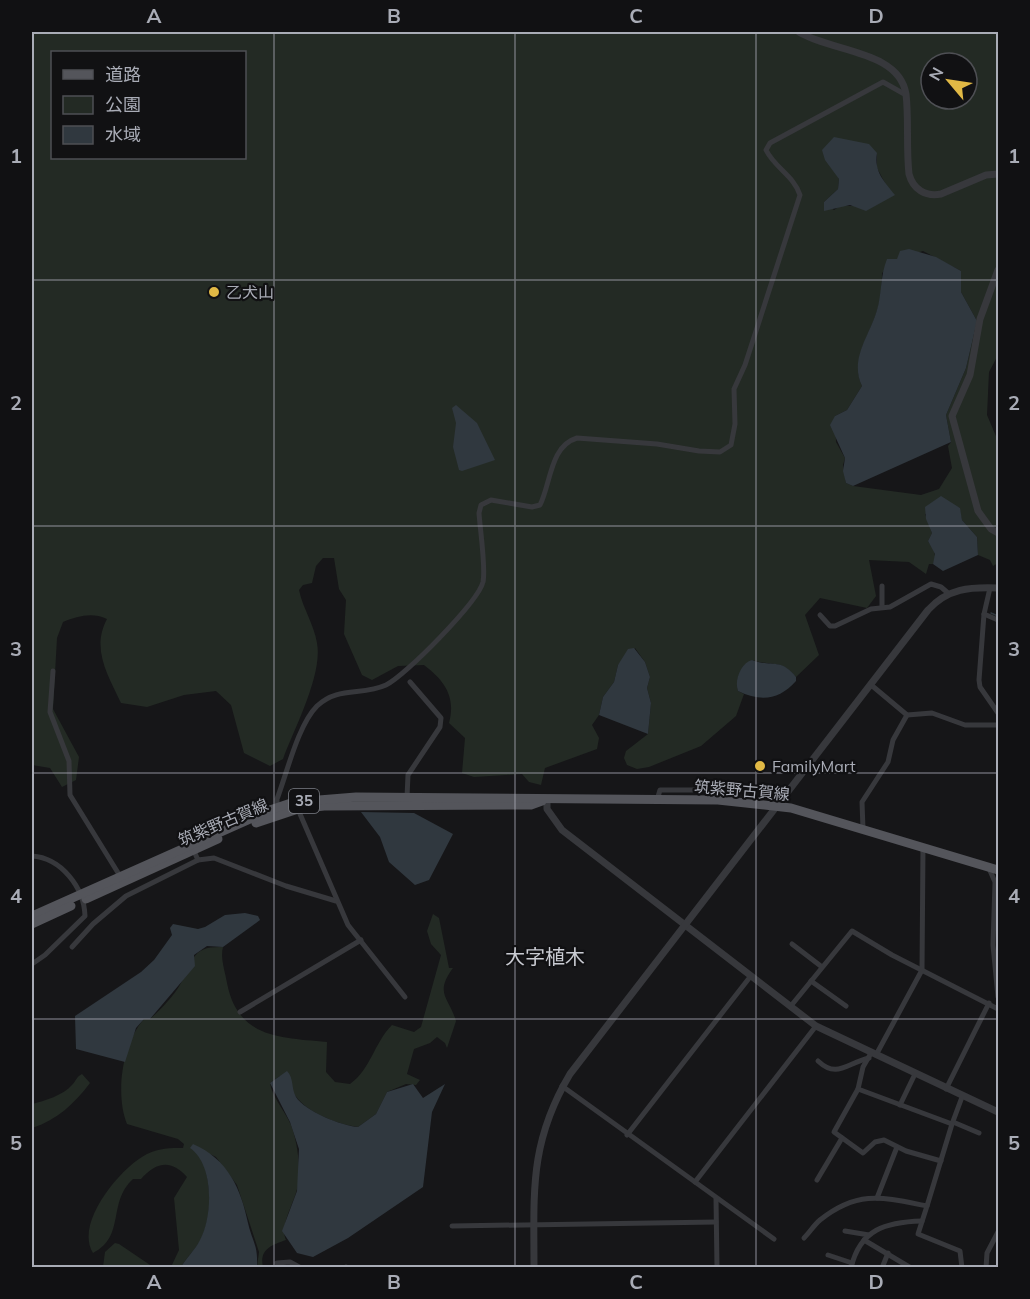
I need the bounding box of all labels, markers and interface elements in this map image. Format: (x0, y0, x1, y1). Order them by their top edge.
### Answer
text: A (147, 3, 162, 28)
text: B (387, 3, 401, 28)
text: C (629, 3, 643, 28)
text: D (868, 3, 884, 28)
legend (51, 51, 246, 159)
north arrow (919, 51, 979, 111)
text: 道路 (105, 63, 141, 86)
text: N (924, 64, 948, 84)
text: 公園 (105, 93, 141, 116)
text: 水域 (105, 123, 141, 146)
text: 1 (10, 143, 22, 168)
text: 1 (1008, 143, 1020, 168)
place label: 乙犬山 (226, 282, 274, 302)
marker: 乙犬山 (207, 285, 221, 299)
text: 2 (10, 390, 22, 415)
text: 2 (1008, 390, 1020, 415)
text: 3 (10, 636, 22, 661)
text: 3 (1008, 636, 1020, 661)
place label: FamilyMart (772, 756, 856, 776)
marker: FamilyMart (753, 759, 767, 773)
street label: 筑紫野古賀線 (693, 776, 791, 804)
road number: 35 (289, 789, 319, 813)
street label: 筑紫野古賀線 (175, 794, 271, 850)
text: 4 (10, 883, 22, 908)
text: 4 (1008, 883, 1020, 908)
district label: 大字植木 (505, 944, 585, 969)
text: 5 (10, 1130, 22, 1155)
text: 5 (1008, 1130, 1020, 1155)
text: A (147, 1269, 162, 1294)
text: B (387, 1269, 401, 1294)
text: C (629, 1269, 643, 1294)
text: D (868, 1269, 884, 1294)

